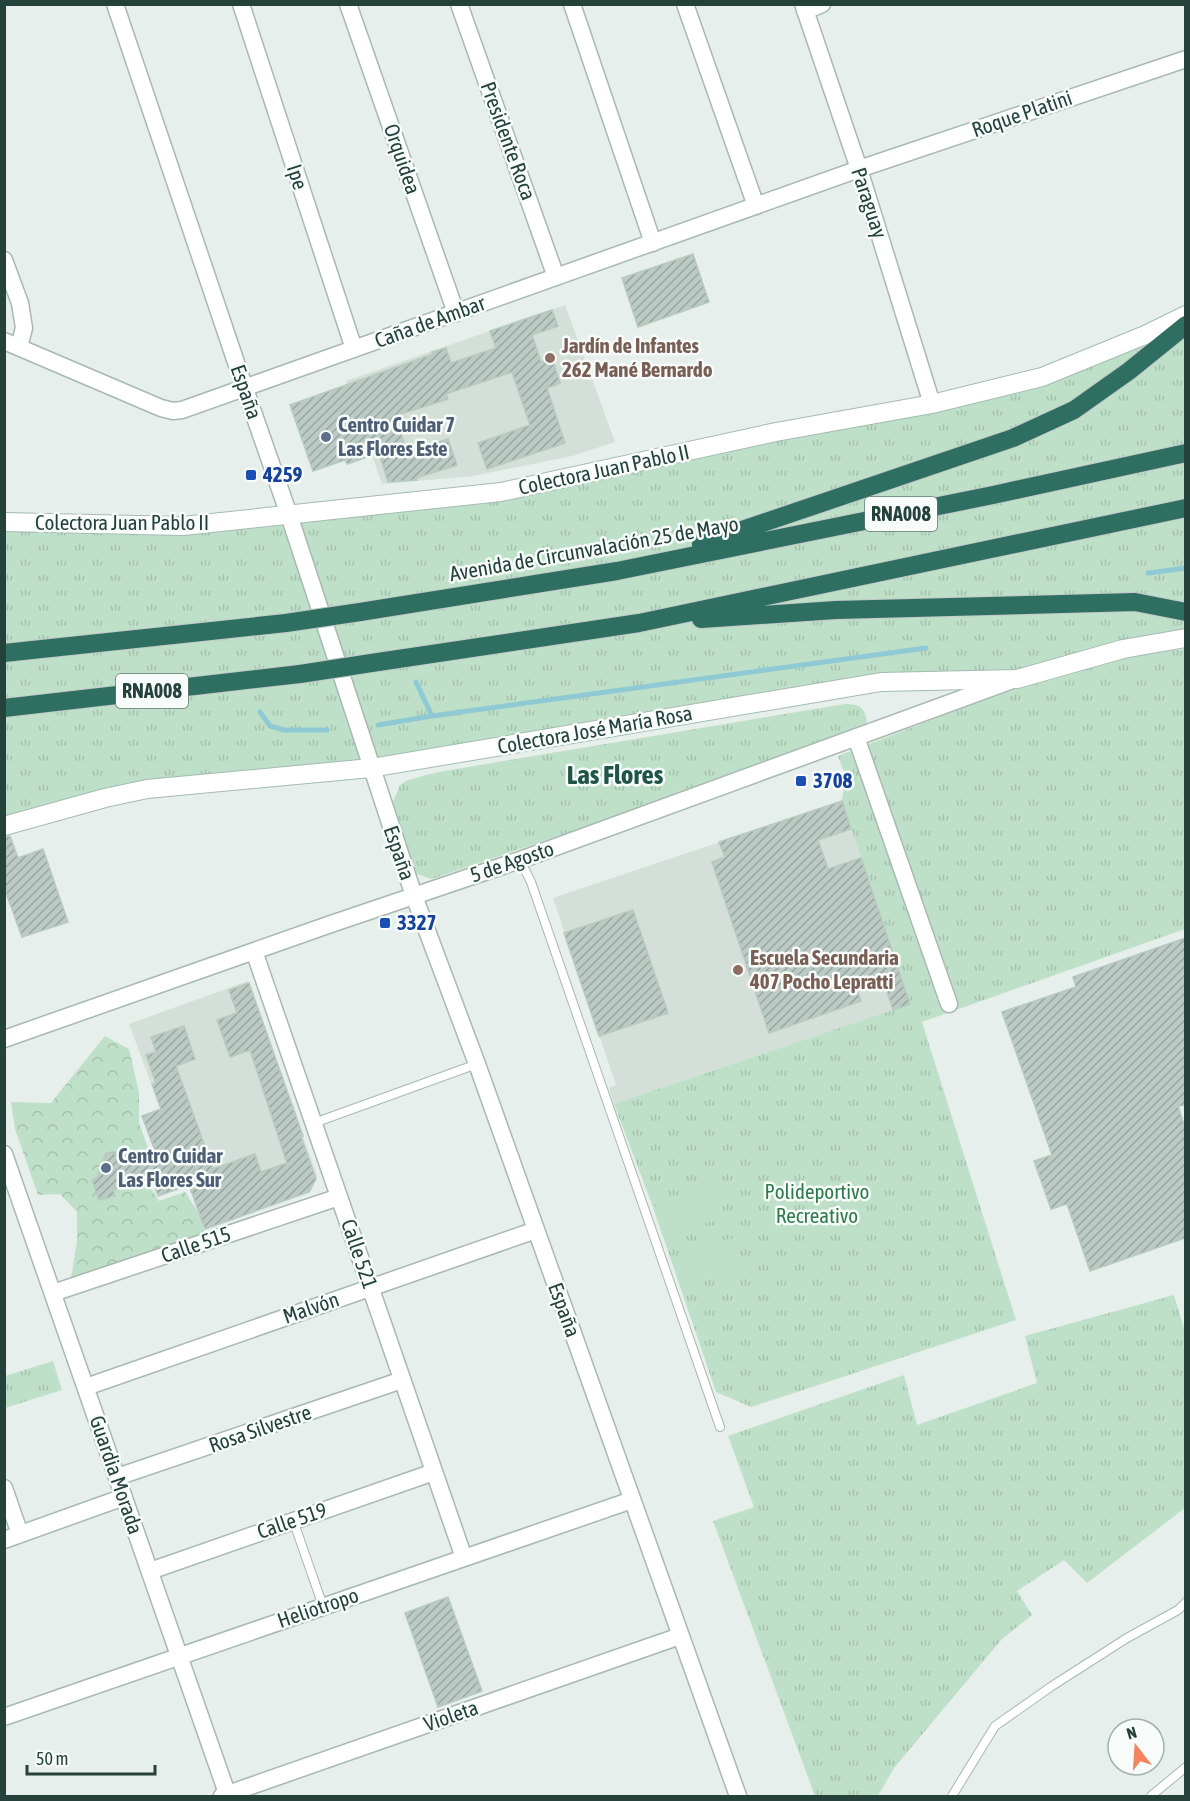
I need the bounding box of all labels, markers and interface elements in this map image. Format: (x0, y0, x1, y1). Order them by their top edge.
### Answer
street label: Presidente Roca (476, 78, 541, 203)
street label: Roque Platini (968, 85, 1075, 141)
street label: Orquidea (380, 120, 426, 197)
street label: Ipe (283, 161, 313, 192)
street label: Paraguay (847, 164, 893, 241)
street label: Caña de Ambar (371, 290, 489, 352)
place label: Jardín de Infantes 262 Mané Bernardo (561, 333, 713, 381)
marker: Jardín de Infantes 262 Mané Bernardo (543, 351, 557, 365)
street label: España (226, 361, 267, 422)
place label: Centro Cuidar 7 Las Flores Este (338, 412, 455, 460)
marker: Centro Cuidar 7 Las Flores Este (319, 430, 333, 444)
street label: Colectora Juan Pablo II (516, 439, 691, 499)
place label: 4259 (262, 462, 303, 486)
marker: 4259 (244, 468, 258, 482)
road number: RNA008 (865, 497, 937, 531)
street label: Colectora Juan Pablo II (35, 510, 209, 534)
street label: Avenida de Circunvalación 25 de Mayo (447, 511, 740, 585)
road number: RNA008 (116, 674, 188, 708)
street label: Colectora José María Rosa (496, 700, 694, 758)
district label: Las Flores (567, 759, 664, 790)
place label: 3708 (813, 768, 853, 792)
marker: 3708 (794, 774, 808, 788)
street label: España (379, 822, 420, 883)
street label: 5 de Agosto (467, 836, 557, 887)
place label: 3327 (397, 910, 436, 934)
marker: 3327 (378, 916, 392, 930)
place label: Escuela Secundaria 407 Pocho Lepratti (749, 945, 899, 993)
marker: Escuela Secundaria 407 Pocho Lepratti (731, 963, 745, 977)
place label: Centro Cuidar Las Flores Sur (118, 1143, 223, 1191)
marker: Centro Cuidar Las Flores Sur (99, 1161, 113, 1175)
park label: Polideportivo Recreativo (765, 1179, 869, 1227)
street label: Calle 521 (337, 1216, 383, 1292)
street label: Calle 515 (158, 1221, 234, 1267)
street label: España (544, 1279, 586, 1340)
street label: Malvón (279, 1286, 342, 1328)
street label: Rosa Silvestre (205, 1399, 314, 1457)
street label: Guardia Morada (85, 1412, 148, 1537)
street label: Calle 519 (254, 1497, 330, 1543)
street label: Heliotropo (274, 1582, 361, 1632)
street label: Violeta (420, 1695, 481, 1735)
north arrow (1106, 1717, 1166, 1777)
text: N (1124, 1723, 1139, 1743)
scale bar (27, 1738, 154, 1776)
text: 50 m (36, 1748, 68, 1769)

